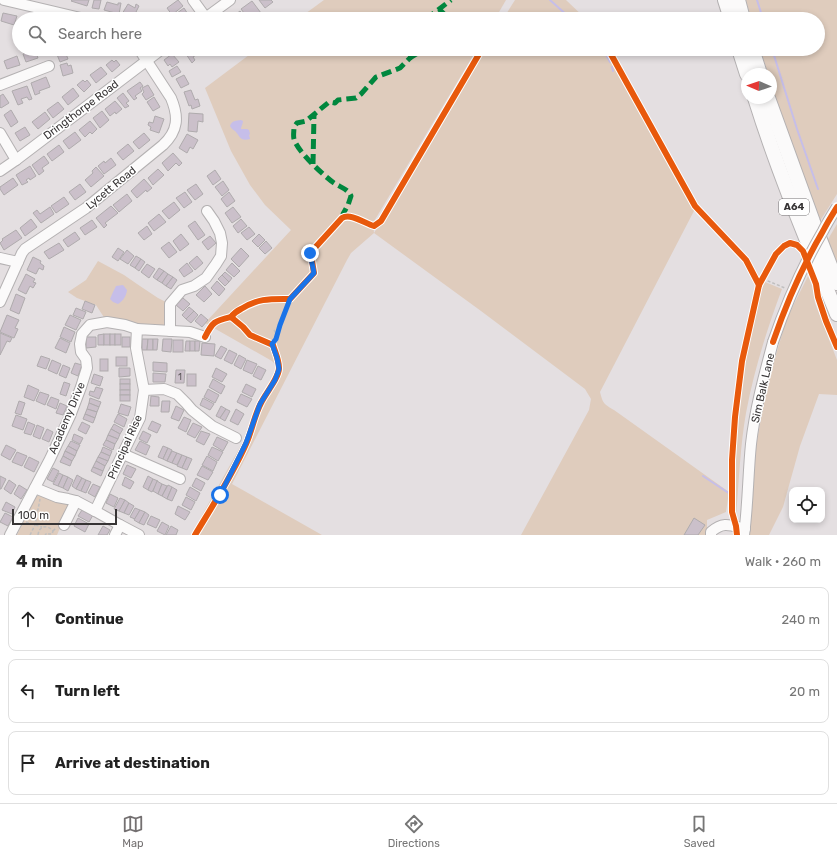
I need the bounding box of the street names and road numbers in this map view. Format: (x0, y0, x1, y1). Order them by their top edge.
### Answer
street label: Dringthorpe Road (41, 78, 121, 142)
street label: Lycett Road (83, 164, 139, 212)
road number: A64 (779, 199, 809, 215)
street label: Sim Balk Lane (749, 352, 777, 424)
street label: Academy Drive (46, 380, 88, 456)
street label: Principal Rise (105, 413, 145, 481)

